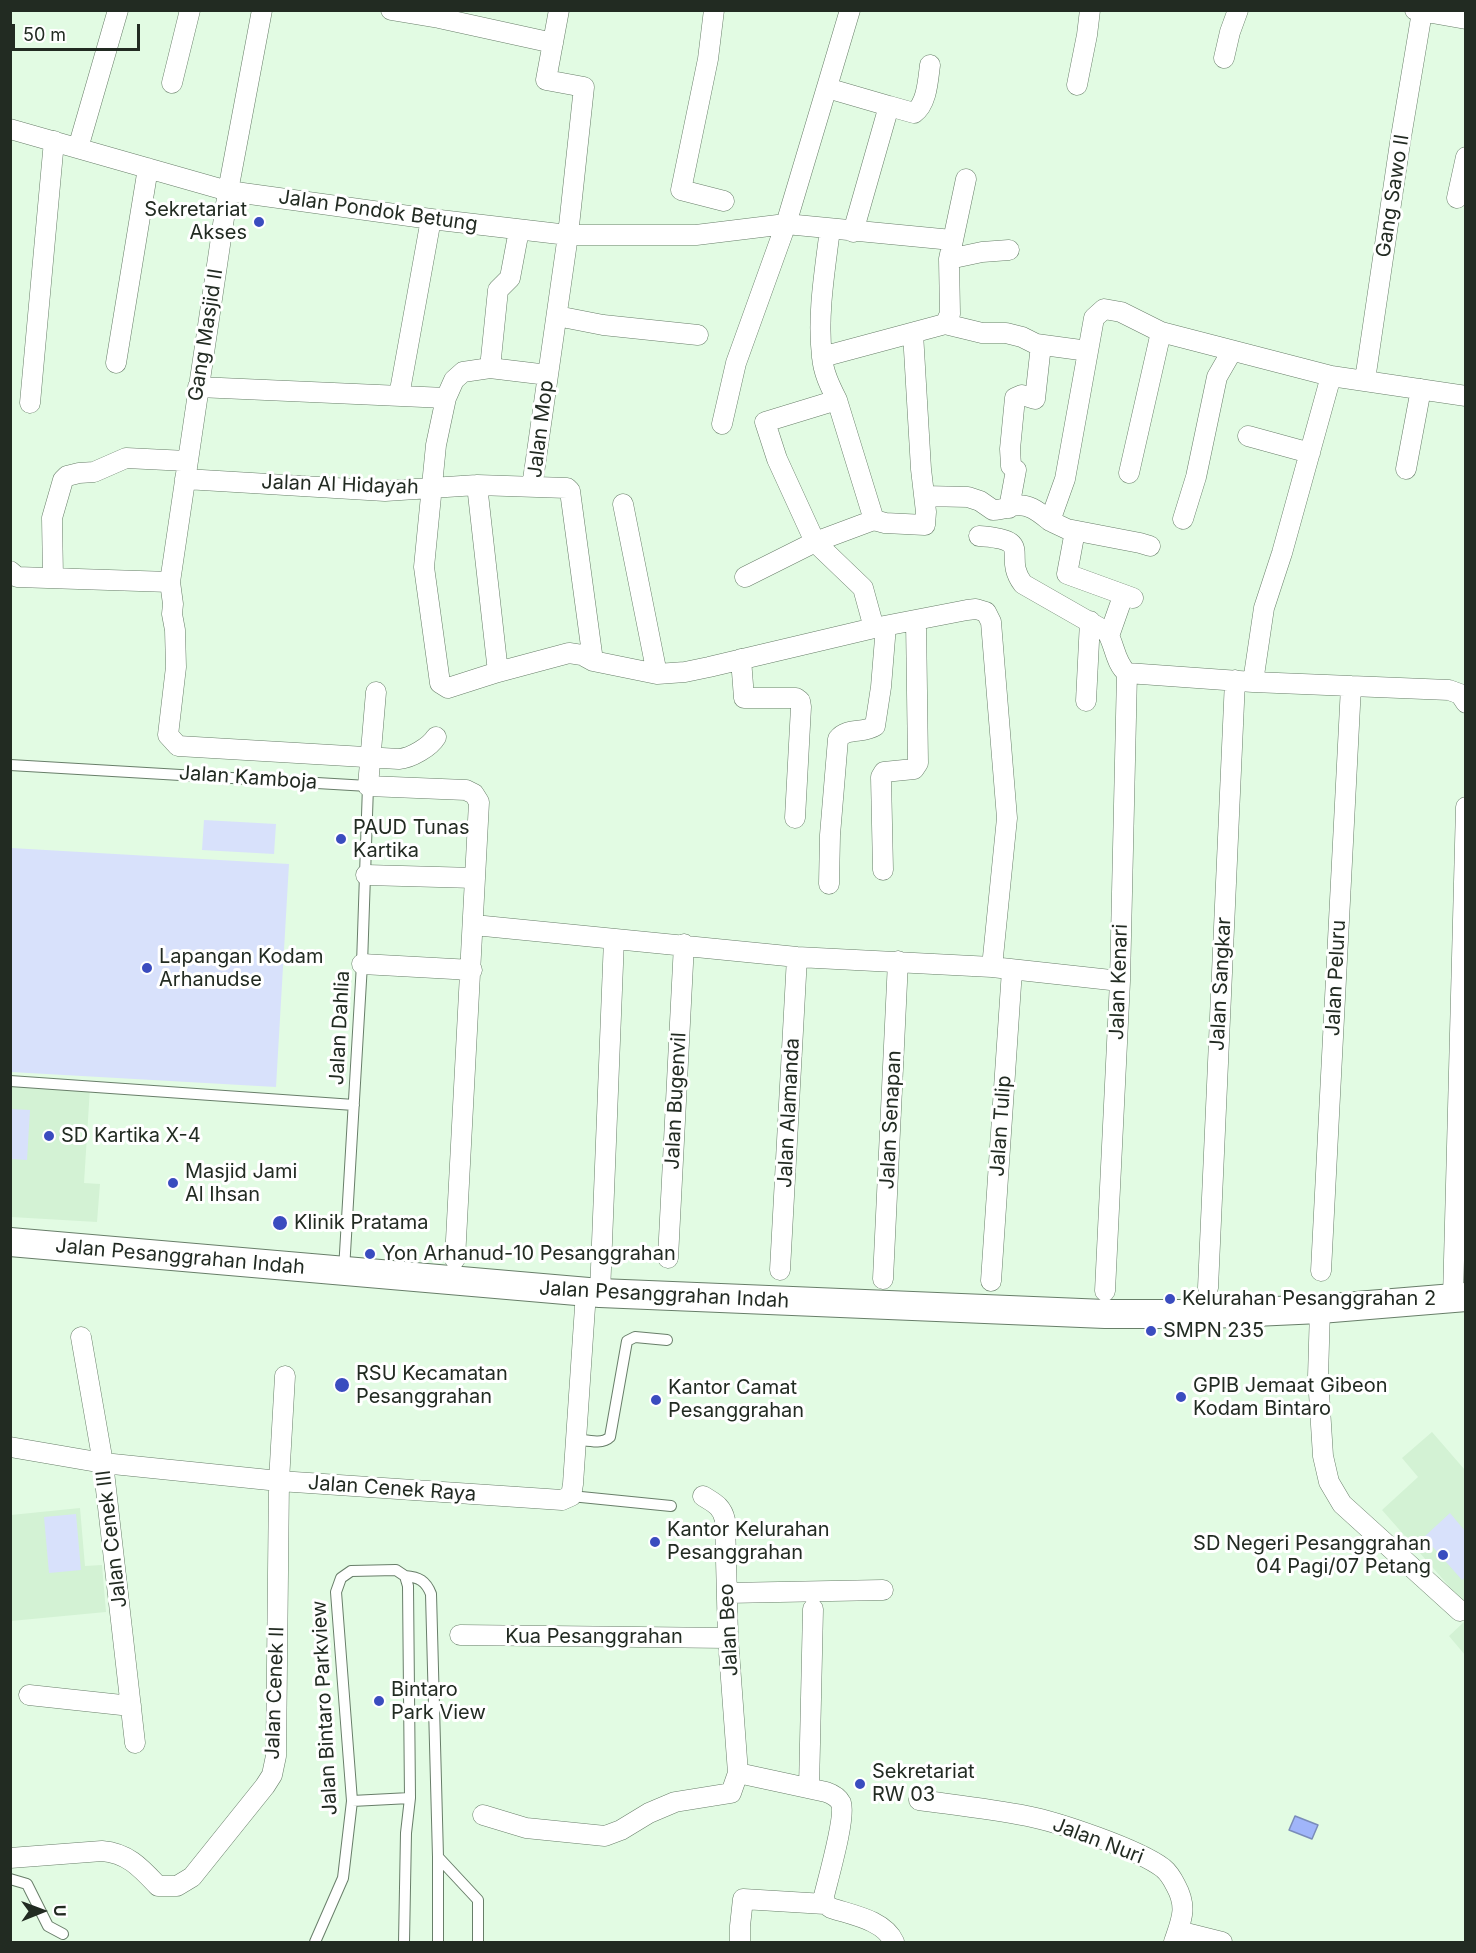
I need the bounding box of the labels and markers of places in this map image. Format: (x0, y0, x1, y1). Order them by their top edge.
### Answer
place label: Sekretariat Akses (144, 198, 247, 245)
marker: Sekretariat Akses (252, 215, 266, 229)
place label: PAUD Tunas Kartika (353, 816, 470, 863)
marker: PAUD Tunas Kartika (334, 832, 348, 846)
place label: Lapangan Kodam Arhanudse (159, 945, 324, 992)
marker: Lapangan Kodam Arhanudse (140, 961, 154, 975)
place label: SD Kartika X-4 (61, 1124, 201, 1148)
marker: SD Kartika X-4 (42, 1129, 56, 1143)
place label: Masjid Jami Al Ihsan (185, 1160, 297, 1207)
marker: Masjid Jami Al Ihsan (166, 1176, 180, 1190)
place label: Klinik Pratama (294, 1211, 429, 1235)
marker: Klinik Pratama (271, 1214, 289, 1232)
place label: Yon Arhanud-10 Pesanggrahan (382, 1242, 676, 1266)
marker: Yon Arhanud-10 Pesanggrahan (363, 1247, 377, 1261)
place label: Kelurahan Pesanggrahan 2 (1182, 1287, 1436, 1311)
marker: Kelurahan Pesanggrahan 2 (1163, 1292, 1177, 1306)
place label: SMPN 235 (1163, 1319, 1264, 1343)
marker: SMPN 235 (1144, 1324, 1158, 1338)
place label: RSU Kecamatan Pesanggrahan (356, 1362, 508, 1409)
place label: GPIB Jemaat Gibeon Kodam Bintaro (1193, 1374, 1387, 1421)
marker: RSU Kecamatan Pesanggrahan (333, 1376, 351, 1394)
place label: Kantor Camat Pesanggrahan (668, 1376, 804, 1423)
marker: GPIB Jemaat Gibeon Kodam Bintaro (1174, 1390, 1188, 1404)
marker: Kantor Camat Pesanggrahan (649, 1393, 663, 1407)
place label: Kantor Kelurahan Pesanggrahan (667, 1518, 830, 1565)
place label: SD Negeri Pesanggrahan 04 Pagi/07 Petang (1193, 1532, 1431, 1579)
marker: Kantor Kelurahan Pesanggrahan (648, 1535, 662, 1549)
marker: SD Negeri Pesanggrahan 04 Pagi/07 Petang (1436, 1548, 1450, 1562)
place label: Bintaro Park View (391, 1678, 486, 1725)
marker: Bintaro Park View (372, 1694, 386, 1708)
place label: Sekretariat RW 03 (872, 1760, 975, 1807)
marker: Sekretariat RW 03 (853, 1777, 867, 1791)

